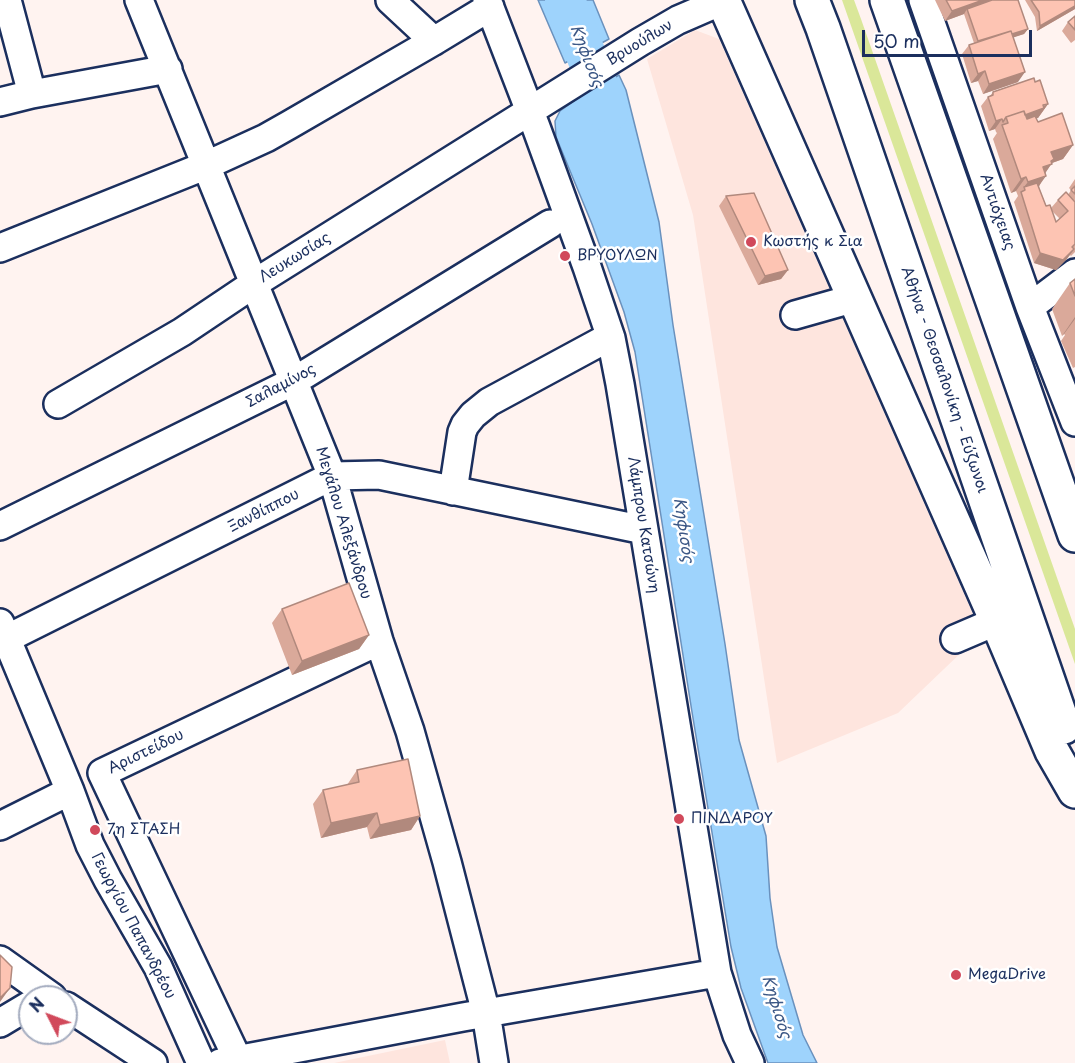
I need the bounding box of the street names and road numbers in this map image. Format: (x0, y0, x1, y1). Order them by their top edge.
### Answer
street label: Βρυούλων (604, 16, 676, 70)
street label: Αντιόχειας (976, 171, 1018, 253)
street label: Λευκωσίας (256, 229, 334, 287)
street label: Αθήνα - Θεσσαλονίκη - Εύζωνοι (897, 264, 991, 496)
street label: Σαλαμίνος (243, 360, 319, 412)
street label: Μεγάλου Αλεξάνδρου (311, 445, 375, 601)
street label: Λάμπρου Κατσώνη (623, 456, 663, 594)
street label: Ξανθίππου (226, 485, 302, 537)
street label: Αριστείδου (105, 726, 187, 778)
street label: Γεωργίου Παπανδρέου (87, 850, 179, 1002)

